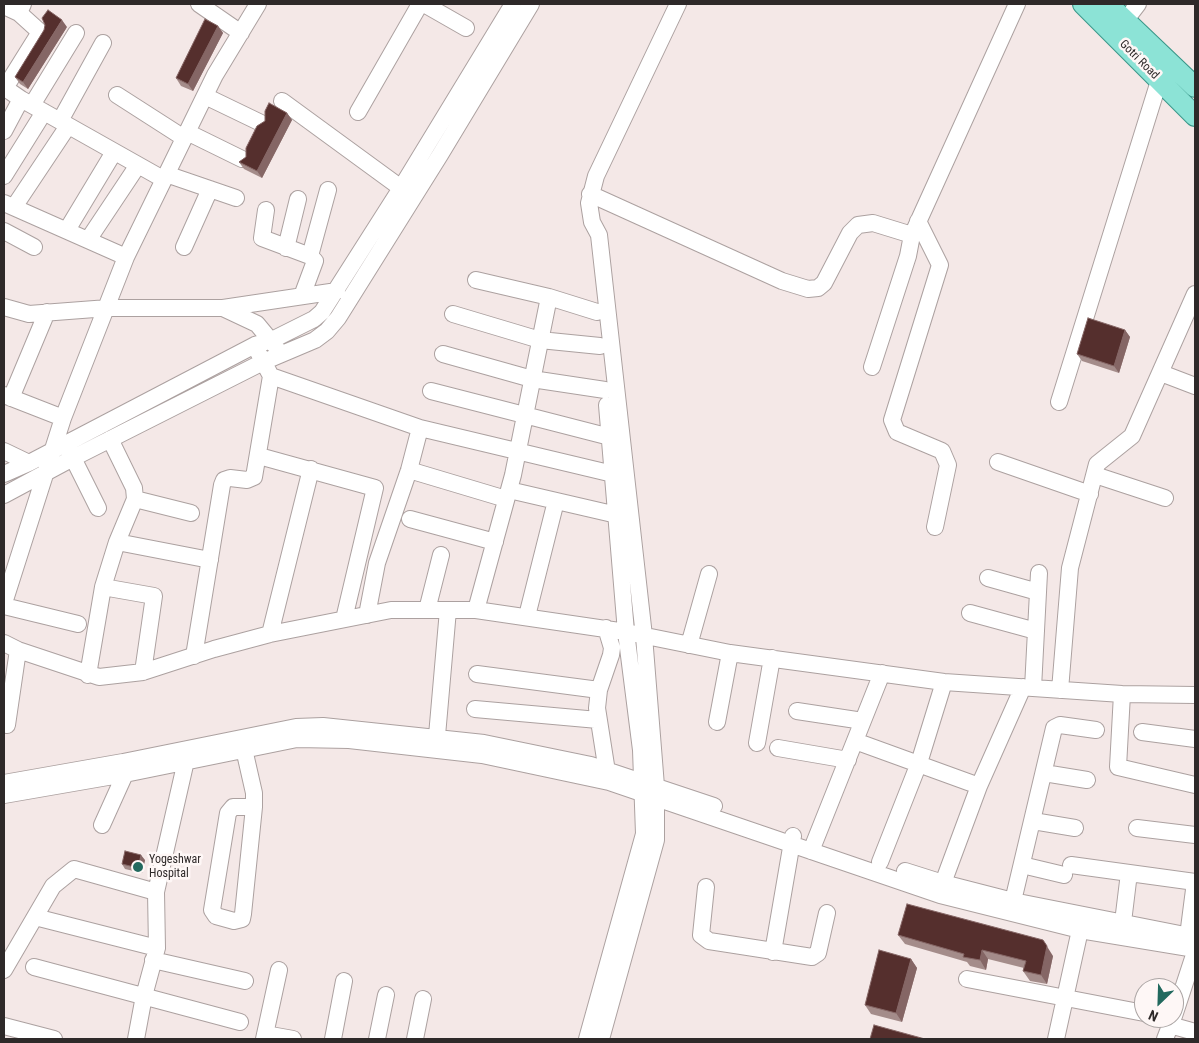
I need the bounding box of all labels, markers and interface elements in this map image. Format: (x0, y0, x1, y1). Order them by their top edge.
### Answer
street label: Gotri Road (1116, 37, 1162, 83)
place label: Yogeshwar Hospital (149, 853, 201, 881)
marker: Yogeshwar Hospital (131, 860, 145, 874)
north arrow (1134, 978, 1184, 1028)
text: N (1146, 1007, 1160, 1025)

